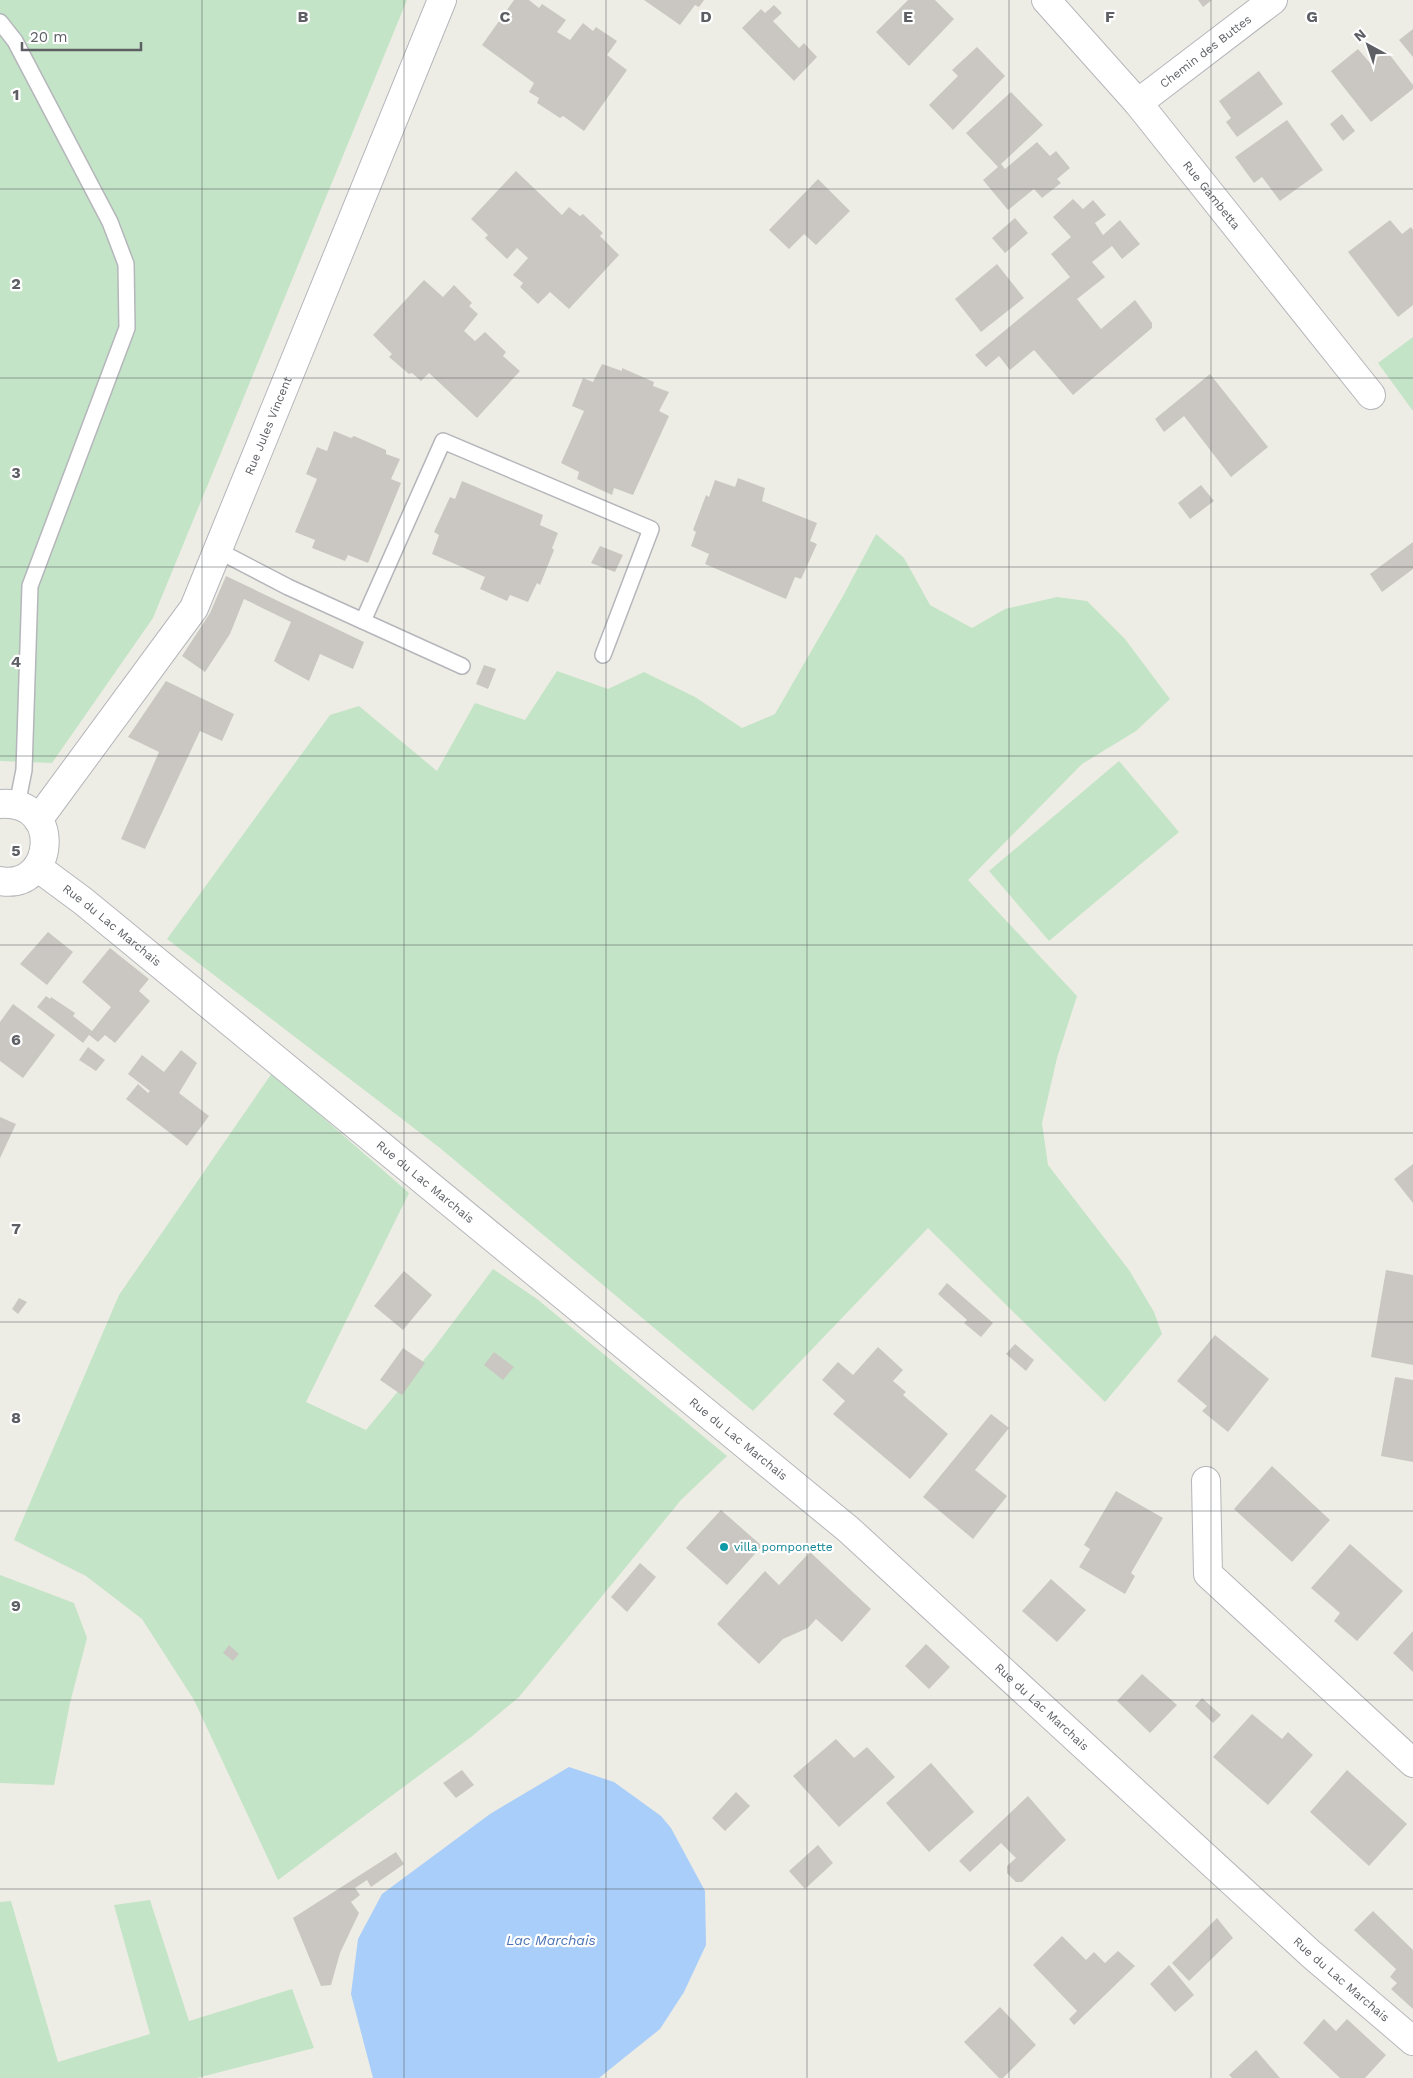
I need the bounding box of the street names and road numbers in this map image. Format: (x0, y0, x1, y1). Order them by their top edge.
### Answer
street label: Chemin des Buttes (1157, 12, 1254, 91)
street label: Rue Gambetta (1180, 158, 1243, 232)
street label: Rue Jules Vincent (242, 374, 295, 477)
street label: Rue du Lac Marchais (60, 881, 164, 969)
street label: Rue du Lac Marchais (374, 1138, 477, 1226)
street label: Rue du Lac Marchais (687, 1395, 790, 1483)
street label: Rue du Lac Marchais (992, 1660, 1092, 1753)
street label: Rue du Lac Marchais (1290, 1934, 1392, 2025)

